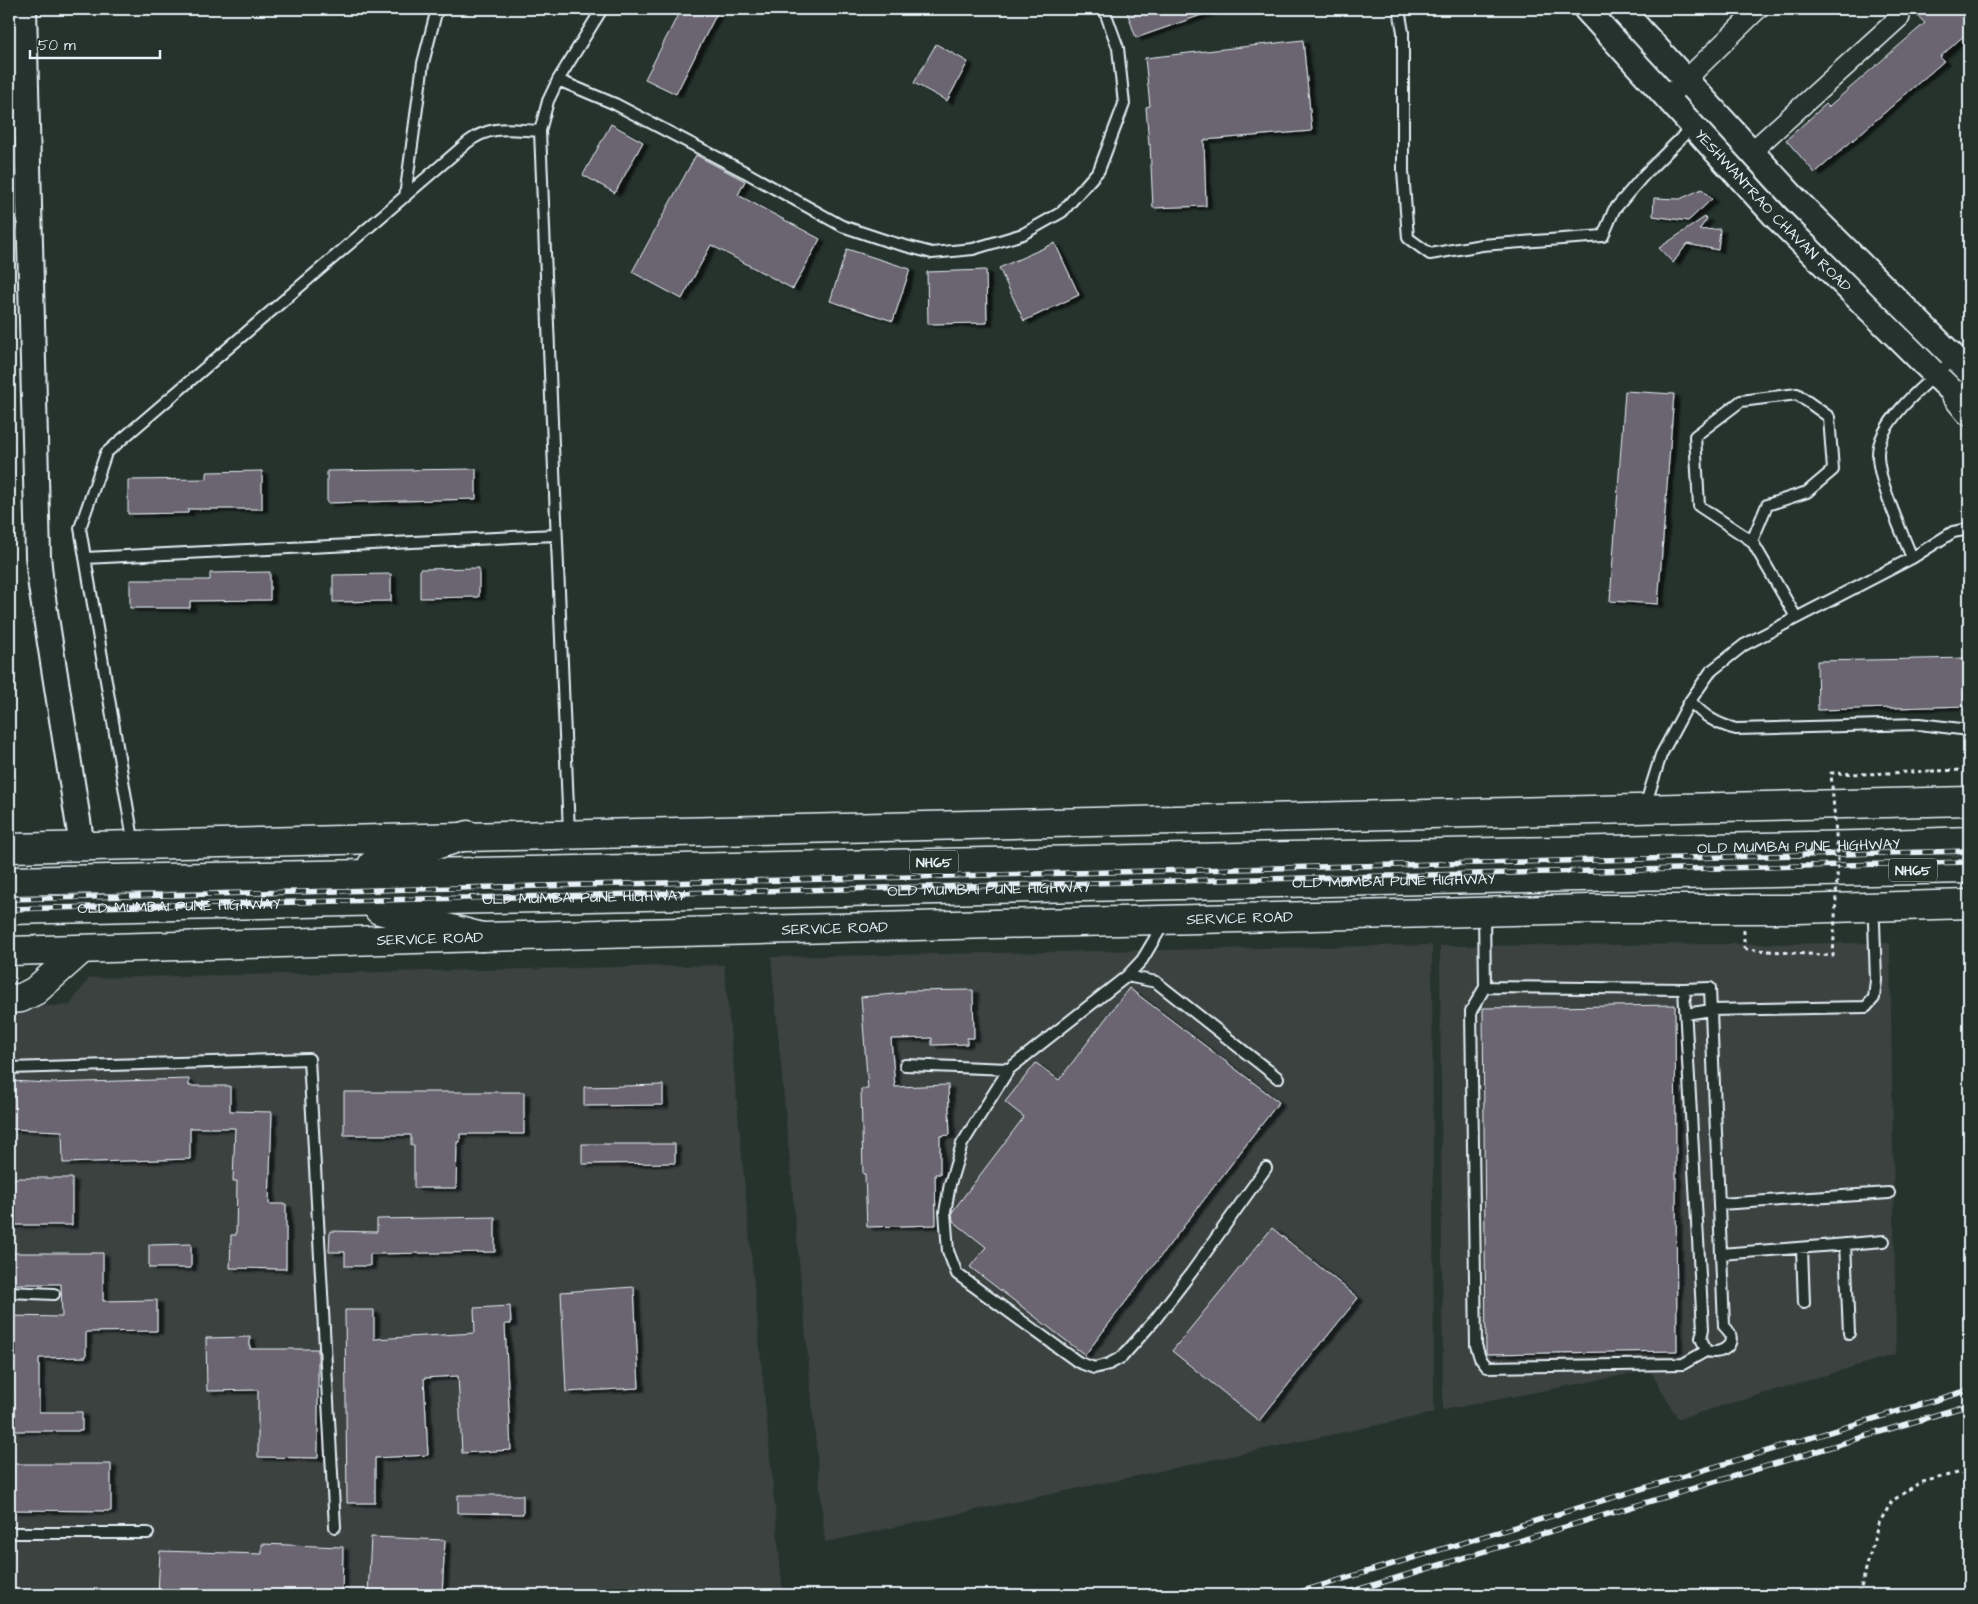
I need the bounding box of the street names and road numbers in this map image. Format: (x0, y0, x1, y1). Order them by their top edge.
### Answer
street label: YESHWANTRAO CHAVAN ROAD (1690, 125, 1856, 297)
street label: OLD MUMBAI PUNE HIGHWAY (1697, 834, 1901, 859)
road number: NH65 (910, 850, 958, 874)
road number: NH65 (1889, 858, 1937, 882)
street label: OLD MUMBAI PUNE HIGHWAY (1292, 869, 1495, 894)
street label: OLD MUMBAI PUNE HIGHWAY (887, 877, 1090, 902)
street label: OLD MUMBAI PUNE HIGHWAY (482, 885, 686, 910)
street label: OLD MUMBAI PUNE HIGHWAY (77, 894, 281, 919)
street label: SERVICE ROAD (1186, 907, 1293, 930)
street label: SERVICE ROAD (781, 917, 888, 940)
street label: SERVICE ROAD (376, 927, 484, 951)

